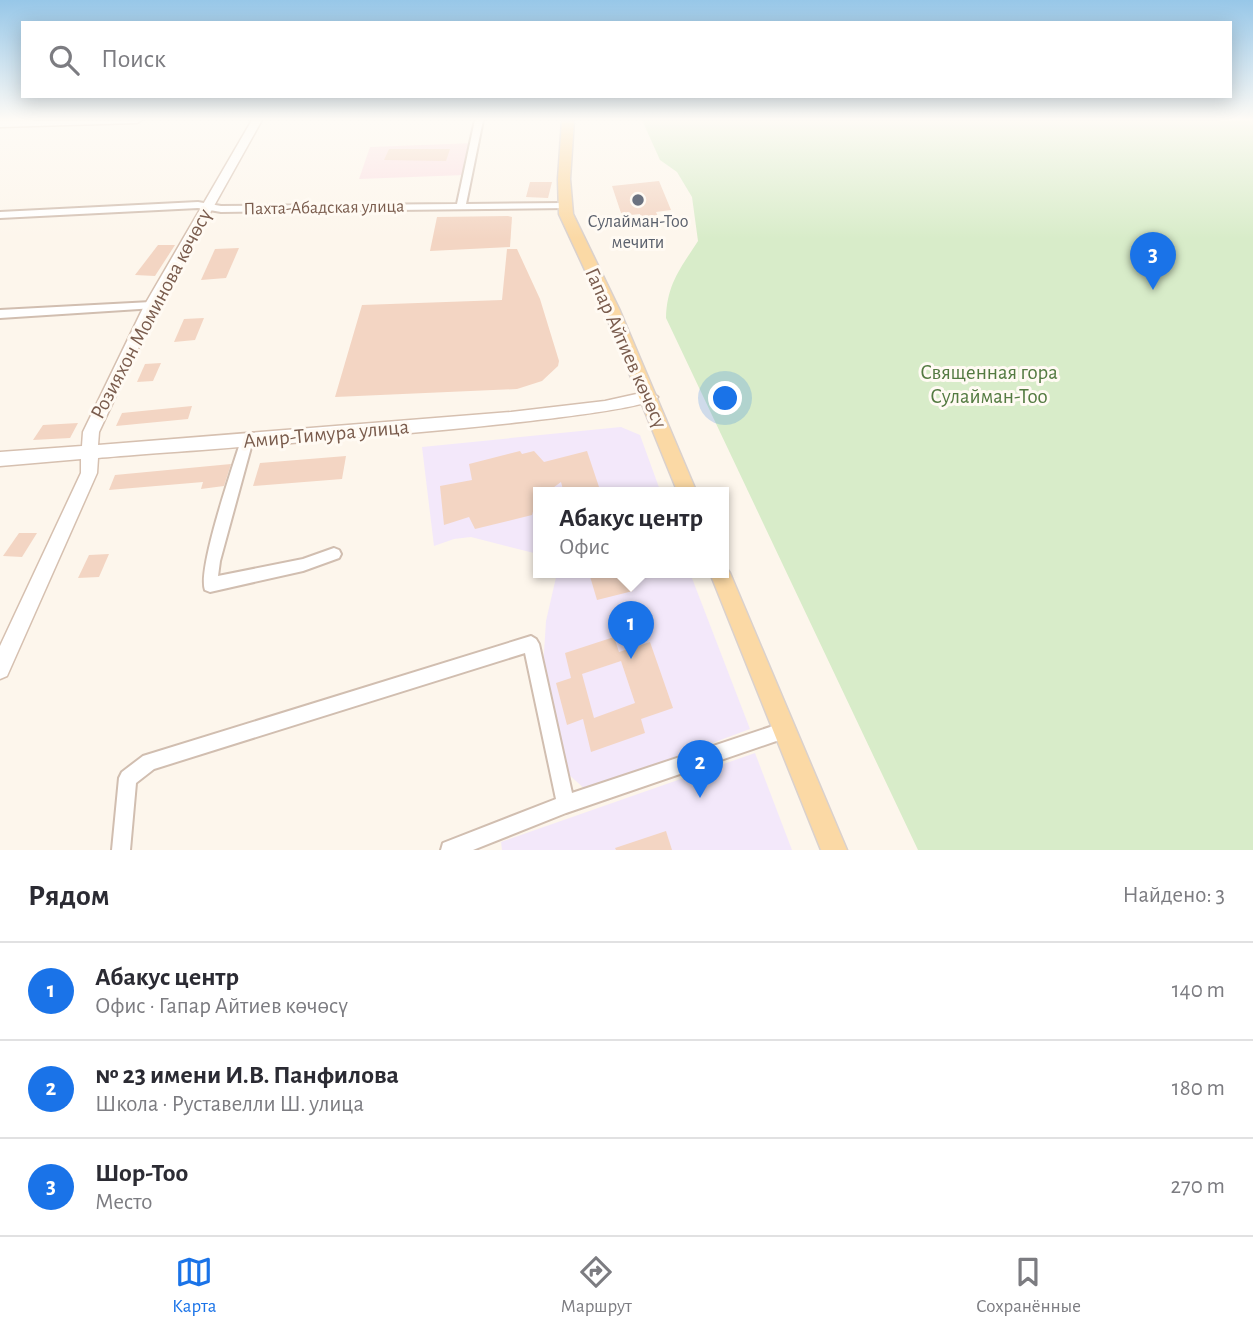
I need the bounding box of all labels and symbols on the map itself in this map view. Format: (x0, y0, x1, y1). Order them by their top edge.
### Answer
marker: Сулайман-Тоо мечити (630, 192, 646, 208)
street label: Пахта-Абадская улица (243, 197, 405, 218)
street label: Розияхон Моминова көчөсү (87, 205, 215, 422)
place label: Сулайман-Тоо мечити (588, 213, 688, 252)
pin: 3 (1130, 232, 1176, 290)
street label: Гапар Айтиев көчөсү (581, 265, 671, 431)
park label: Священная гора Сулайман-Тоо (920, 362, 1058, 407)
your location (708, 381, 742, 415)
street label: Амир-Тимура улица (242, 416, 410, 452)
pin: 1 (608, 601, 654, 659)
pin: 2 (677, 740, 723, 798)

